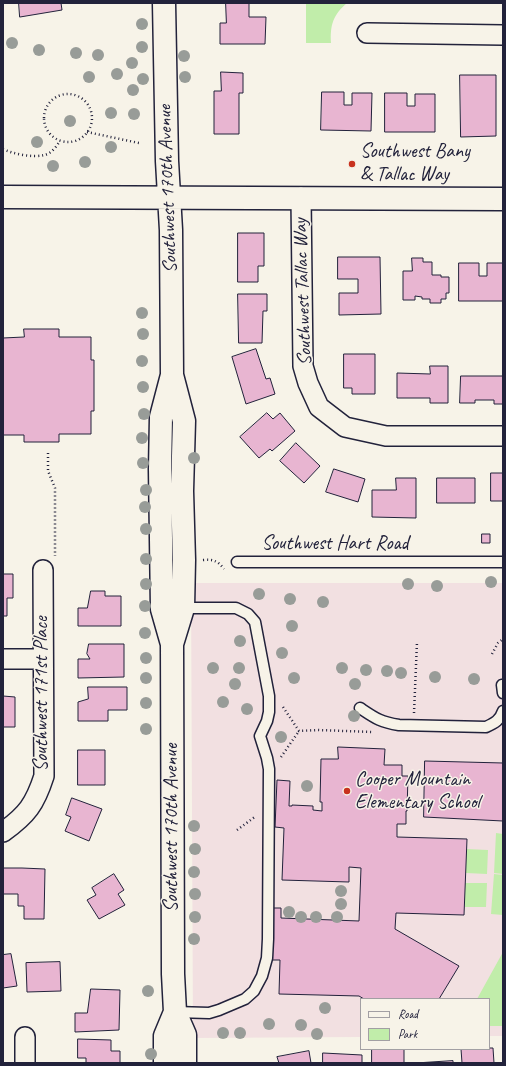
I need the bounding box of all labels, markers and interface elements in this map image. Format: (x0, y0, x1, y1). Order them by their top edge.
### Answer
street label: Southwest 170th Avenue (153, 104, 183, 274)
place label: Southwest Bany & Tallac Way (360, 140, 470, 187)
marker: Southwest Bany & Tallac Way (347, 159, 357, 169)
street label: Southwest Tallac Way (288, 218, 318, 366)
street label: Southwest Hart Road (262, 532, 408, 556)
street label: Southwest 171st Place (30, 616, 54, 772)
street label: Southwest 170th Avenue (160, 744, 184, 912)
place label: Cooper Mountain Elementary School (355, 768, 480, 815)
marker: Cooper Mountain Elementary School (342, 786, 352, 796)
legend (360, 998, 490, 1050)
text: Road (398, 1006, 418, 1022)
text: Park (398, 1026, 417, 1042)

